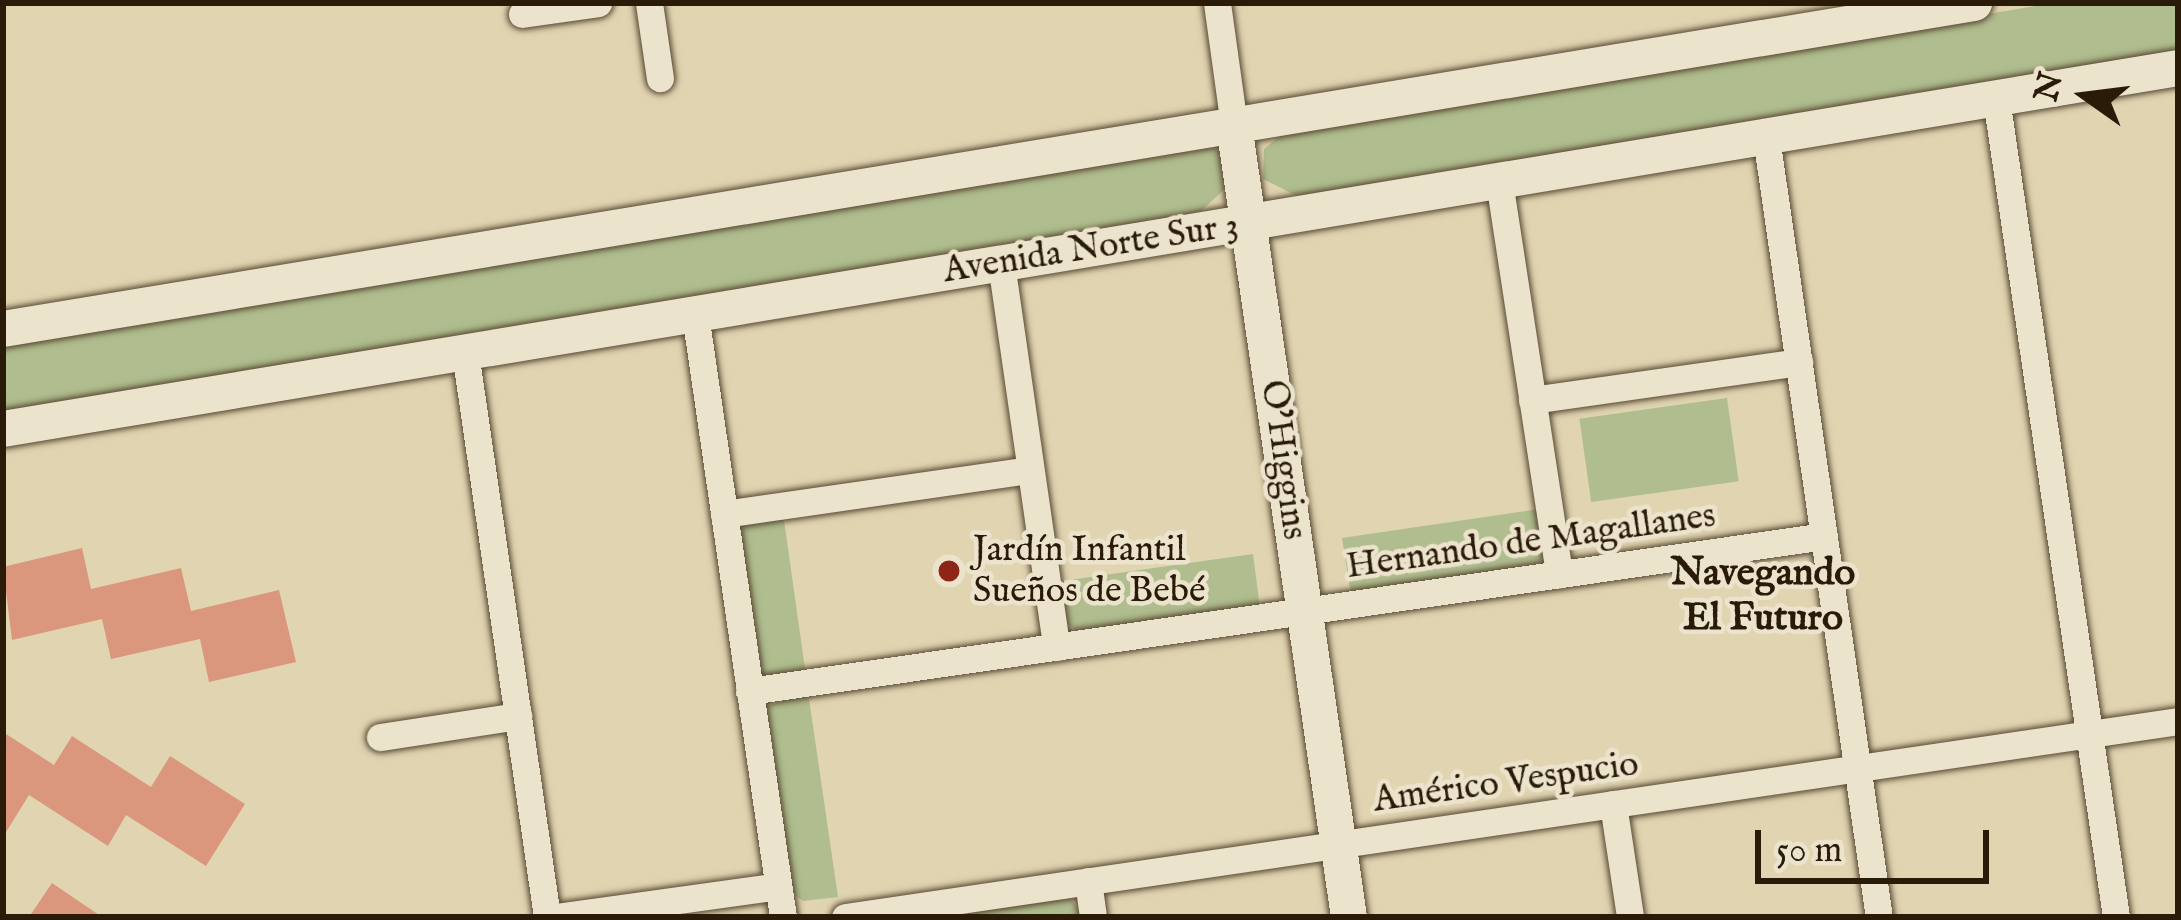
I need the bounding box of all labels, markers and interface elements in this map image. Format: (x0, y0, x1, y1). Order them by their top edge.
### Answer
north arrow (2025, 36, 2145, 156)
text: N (2026, 68, 2074, 106)
street label: Avenida Norte Sur 3 (940, 204, 1242, 294)
street label: O'Higgins (1250, 377, 1316, 543)
street label: Hernando de Magallanes (1344, 495, 1718, 589)
place label: Jardín Infantil Sueños de Bebé (973, 528, 1205, 613)
district label: Navegando El Futuro (1671, 552, 1855, 643)
marker: Jardín Infantil Sueños de Bebé (936, 558, 962, 584)
street label: Américo Vespucio (1371, 743, 1641, 823)
scale bar (1761, 806, 1995, 880)
text: 50 m (1776, 828, 1842, 874)

